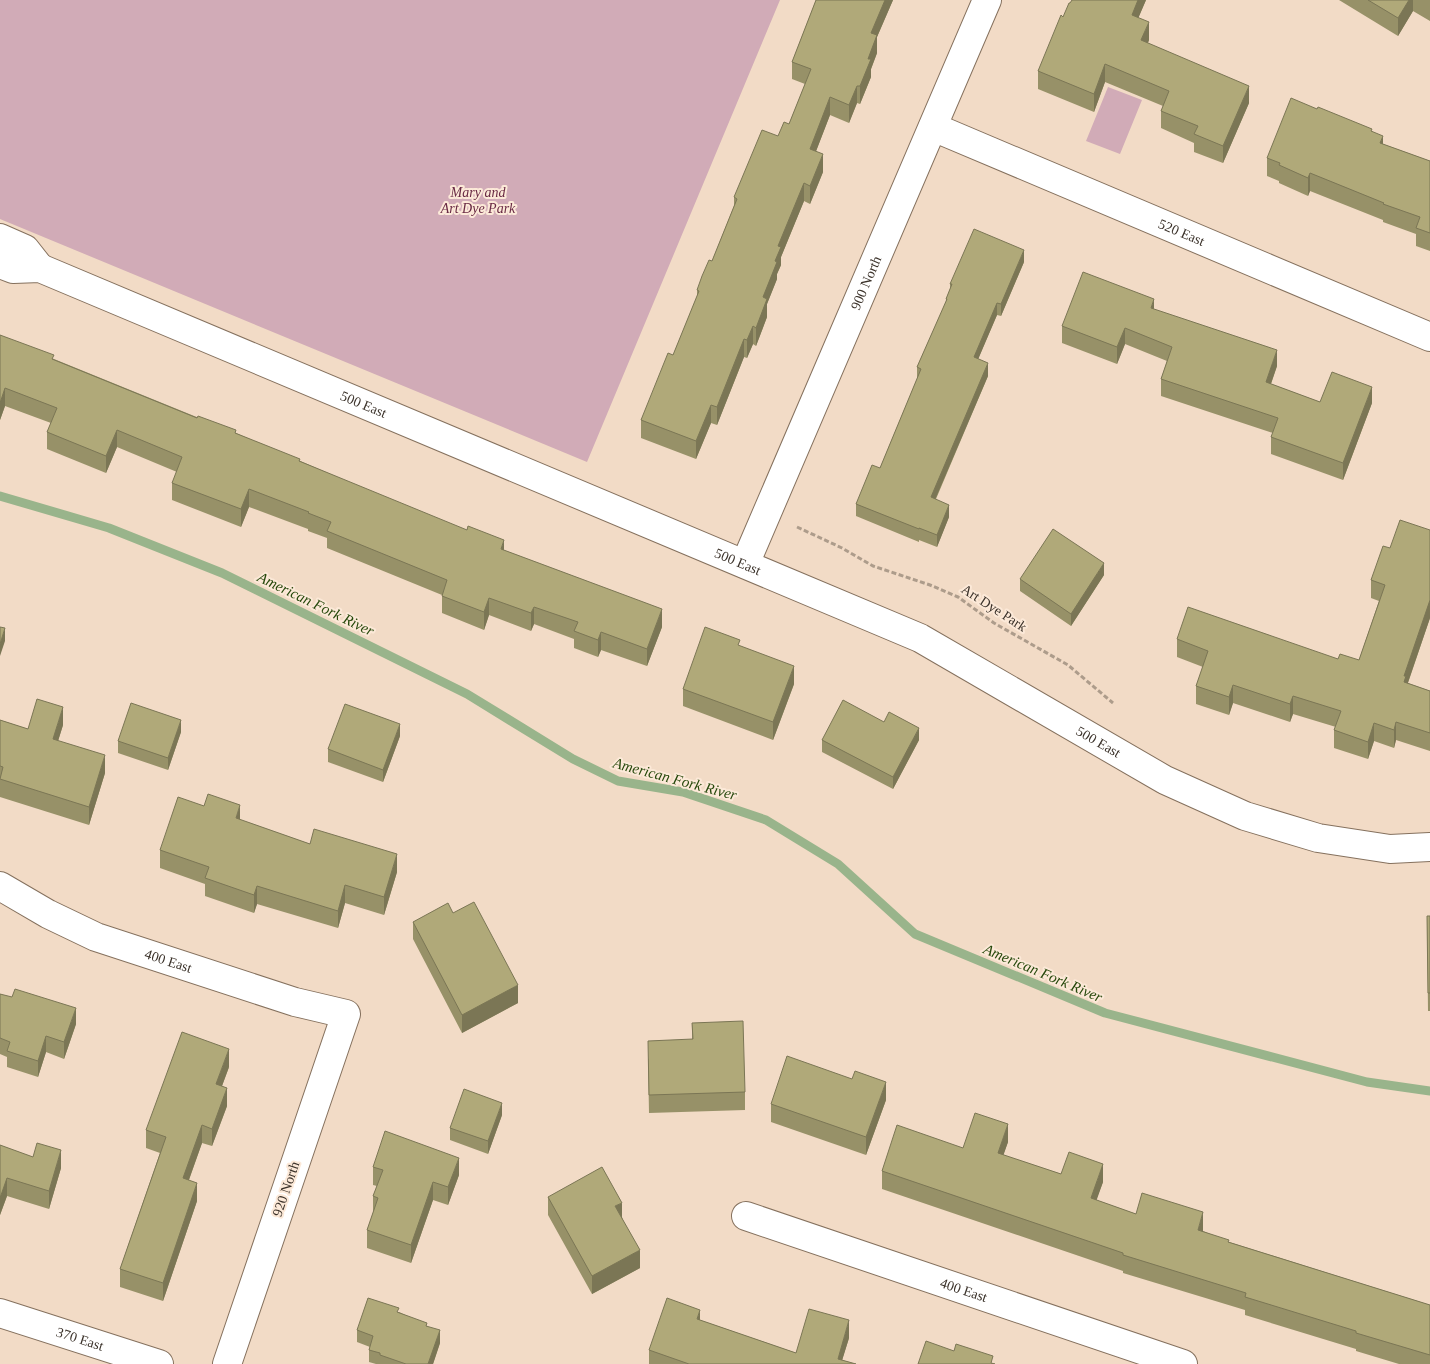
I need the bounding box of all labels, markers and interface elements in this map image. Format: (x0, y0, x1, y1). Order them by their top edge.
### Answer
park label: Mary and Art Dye Park (440, 185, 516, 216)
street label: 520 East (1156, 216, 1207, 249)
street label: 900 North (847, 254, 884, 312)
street label: 500 East (338, 388, 389, 420)
street label: 500 East (713, 545, 763, 578)
water label: American Fork River (254, 568, 377, 639)
street label: Art Dye Park (959, 581, 1029, 635)
street label: 500 East (1074, 723, 1123, 760)
water label: American Fork River (610, 755, 739, 803)
water label: American Fork River (980, 940, 1105, 1005)
street label: 400 East (143, 946, 194, 975)
street label: 920 North (270, 1160, 302, 1218)
street label: 400 East (938, 1275, 989, 1305)
street label: 370 East (55, 1324, 106, 1353)

